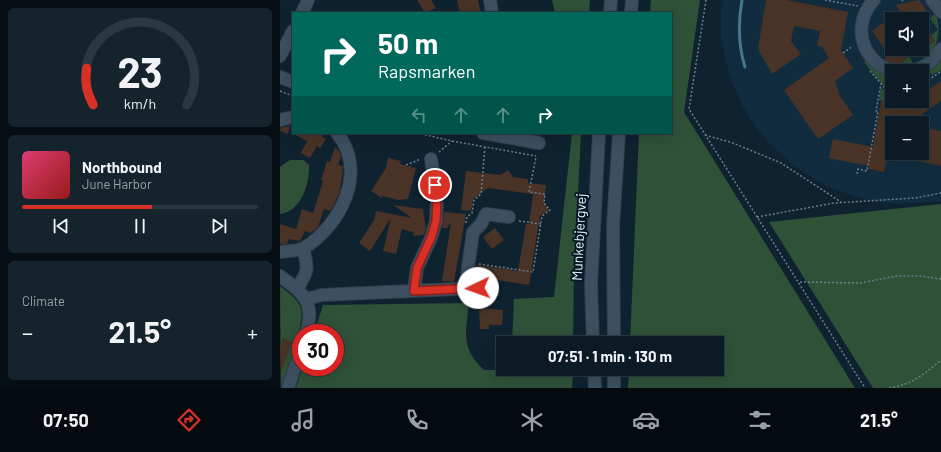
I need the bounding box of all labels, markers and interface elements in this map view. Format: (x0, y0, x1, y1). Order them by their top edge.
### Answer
map controls (885, 12, 929, 160)
button: sound (885, 12, 929, 56)
text: 50 m (378, 26, 438, 60)
icon: right (312, 28, 364, 80)
text: 23 (117, 46, 163, 96)
text: Rapsmarken (378, 60, 475, 82)
button: + (885, 64, 929, 108)
text: km/h (124, 95, 156, 112)
icon: left (408, 104, 430, 126)
icon: ahead (450, 104, 472, 126)
icon: ahead (492, 104, 514, 126)
icon: right (534, 104, 556, 126)
button: − (885, 116, 929, 160)
text: Northbound (82, 158, 162, 176)
pin (418, 168, 452, 202)
icon: arrive (424, 174, 446, 196)
text: June Harbor (82, 176, 152, 192)
street label: Munkebjergvej (568, 193, 589, 281)
icon: previous (50, 215, 72, 237)
icon: pause (129, 215, 151, 237)
icon: next (208, 215, 230, 237)
position arrow (457, 267, 499, 309)
text: Climate (22, 293, 65, 309)
text: 21.5° (109, 313, 171, 349)
text: − (22, 319, 33, 345)
text: + (247, 319, 258, 345)
speed limit sign: 30 (292, 324, 344, 376)
text: 07:51 · 1 min · 130 m (548, 347, 672, 365)
icon: directions (175, 406, 203, 434)
icon: music (289, 406, 317, 434)
icon: phone (403, 406, 431, 434)
icon: climate (518, 406, 546, 434)
icon: car (632, 406, 660, 434)
icon: filters (746, 406, 774, 434)
text: 07:50 (43, 409, 89, 431)
text: 21.5° (860, 409, 898, 431)

